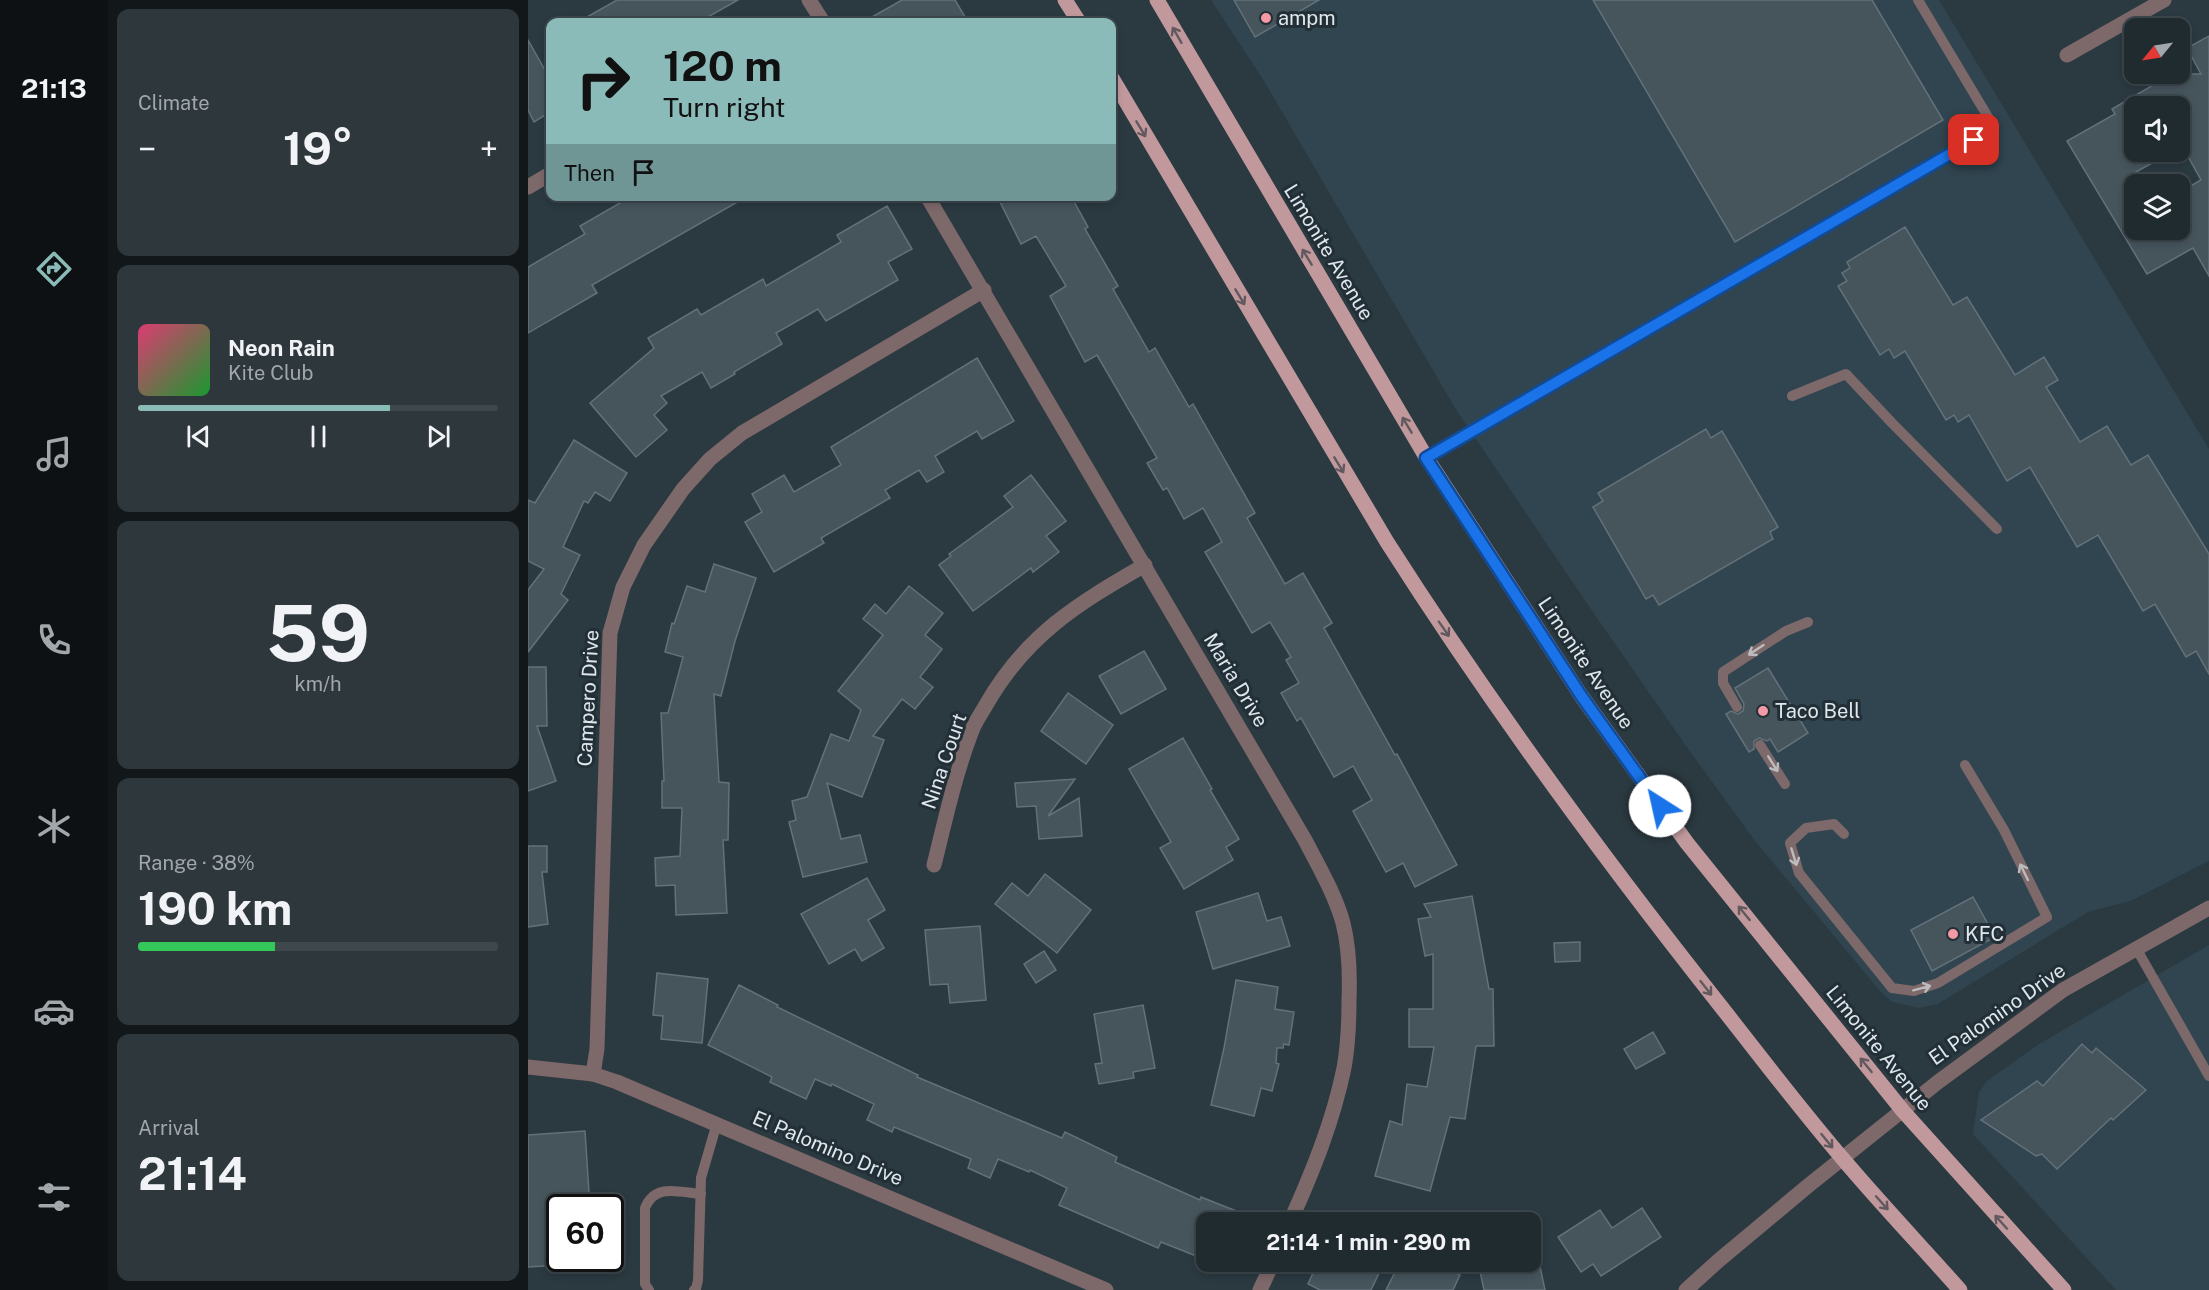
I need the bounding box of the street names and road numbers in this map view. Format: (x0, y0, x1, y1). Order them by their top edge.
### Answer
street label: Limonite Avenue (1279, 180, 1379, 324)
street label: Limonite Avenue (1533, 592, 1639, 734)
street label: Campero Drive (572, 629, 604, 767)
street label: Maria Drive (1199, 629, 1273, 731)
street label: Nina Court (916, 710, 972, 812)
street label: El Palomino Drive (1924, 958, 2070, 1070)
street label: Limonite Avenue (1821, 981, 1937, 1115)
street label: El Palomino Drive (749, 1105, 907, 1191)

